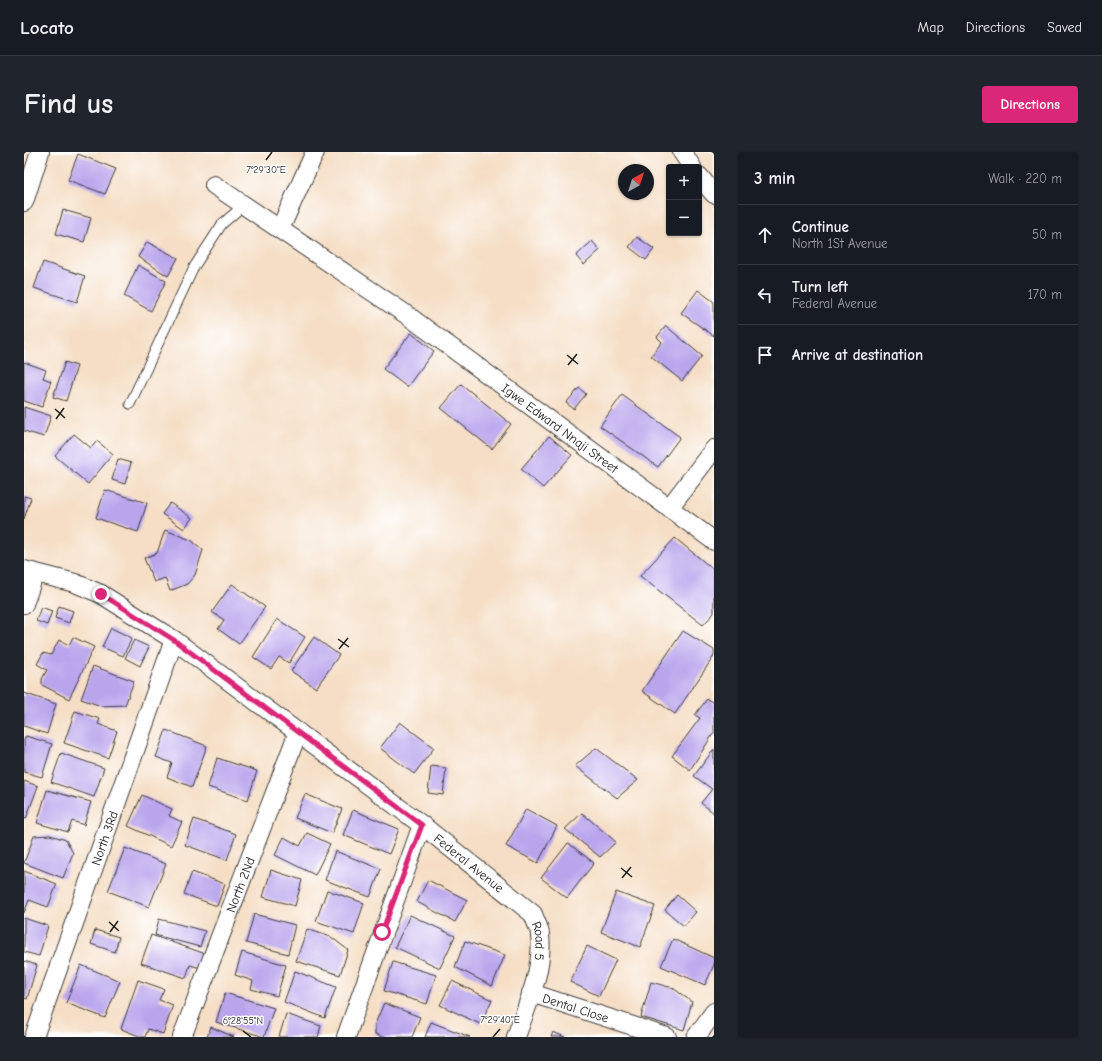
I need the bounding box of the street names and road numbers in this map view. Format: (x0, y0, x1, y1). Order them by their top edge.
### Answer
street label: Igwe Edward Nnaji Street (499, 380, 622, 477)
street label: North 3Rd (88, 809, 121, 867)
street label: Federal Avenue (431, 831, 507, 896)
street label: North 2Nd (223, 855, 258, 915)
street label: Road 5 (529, 919, 548, 961)
street label: Dental Close (541, 990, 611, 1026)

